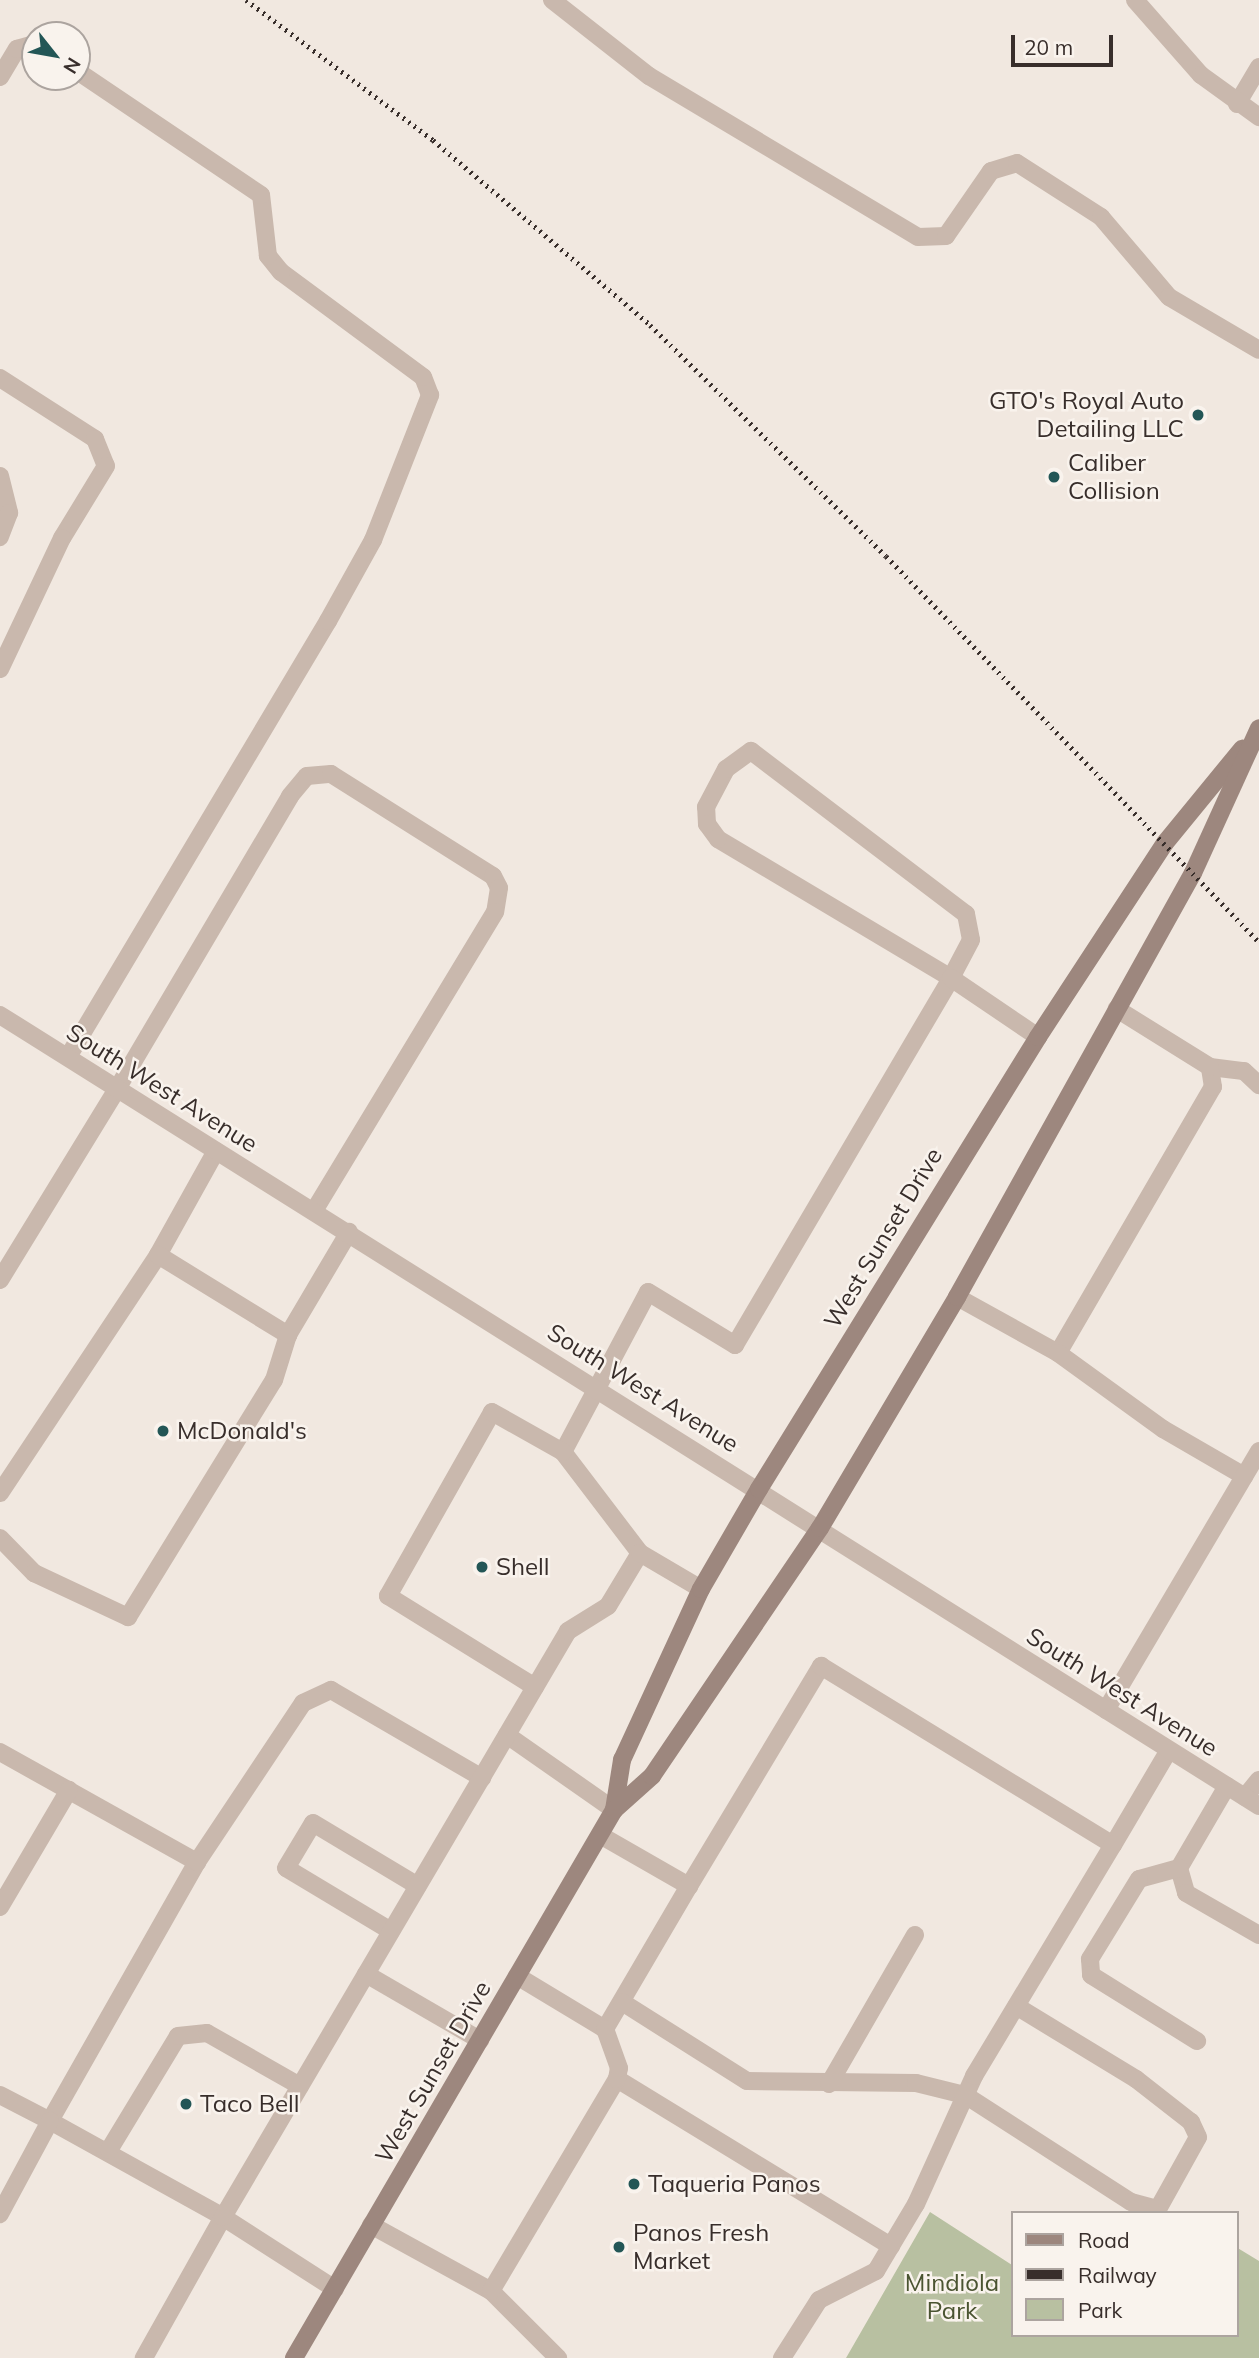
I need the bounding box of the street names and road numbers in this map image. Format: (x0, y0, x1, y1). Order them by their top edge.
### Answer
street label: South West Avenue (61, 1018, 263, 1158)
street label: West Sunset Drive (818, 1143, 948, 1333)
street label: South West Avenue (542, 1318, 744, 1458)
street label: South West Avenue (1021, 1622, 1223, 1762)
street label: West Sunset Drive (369, 1976, 497, 2168)

